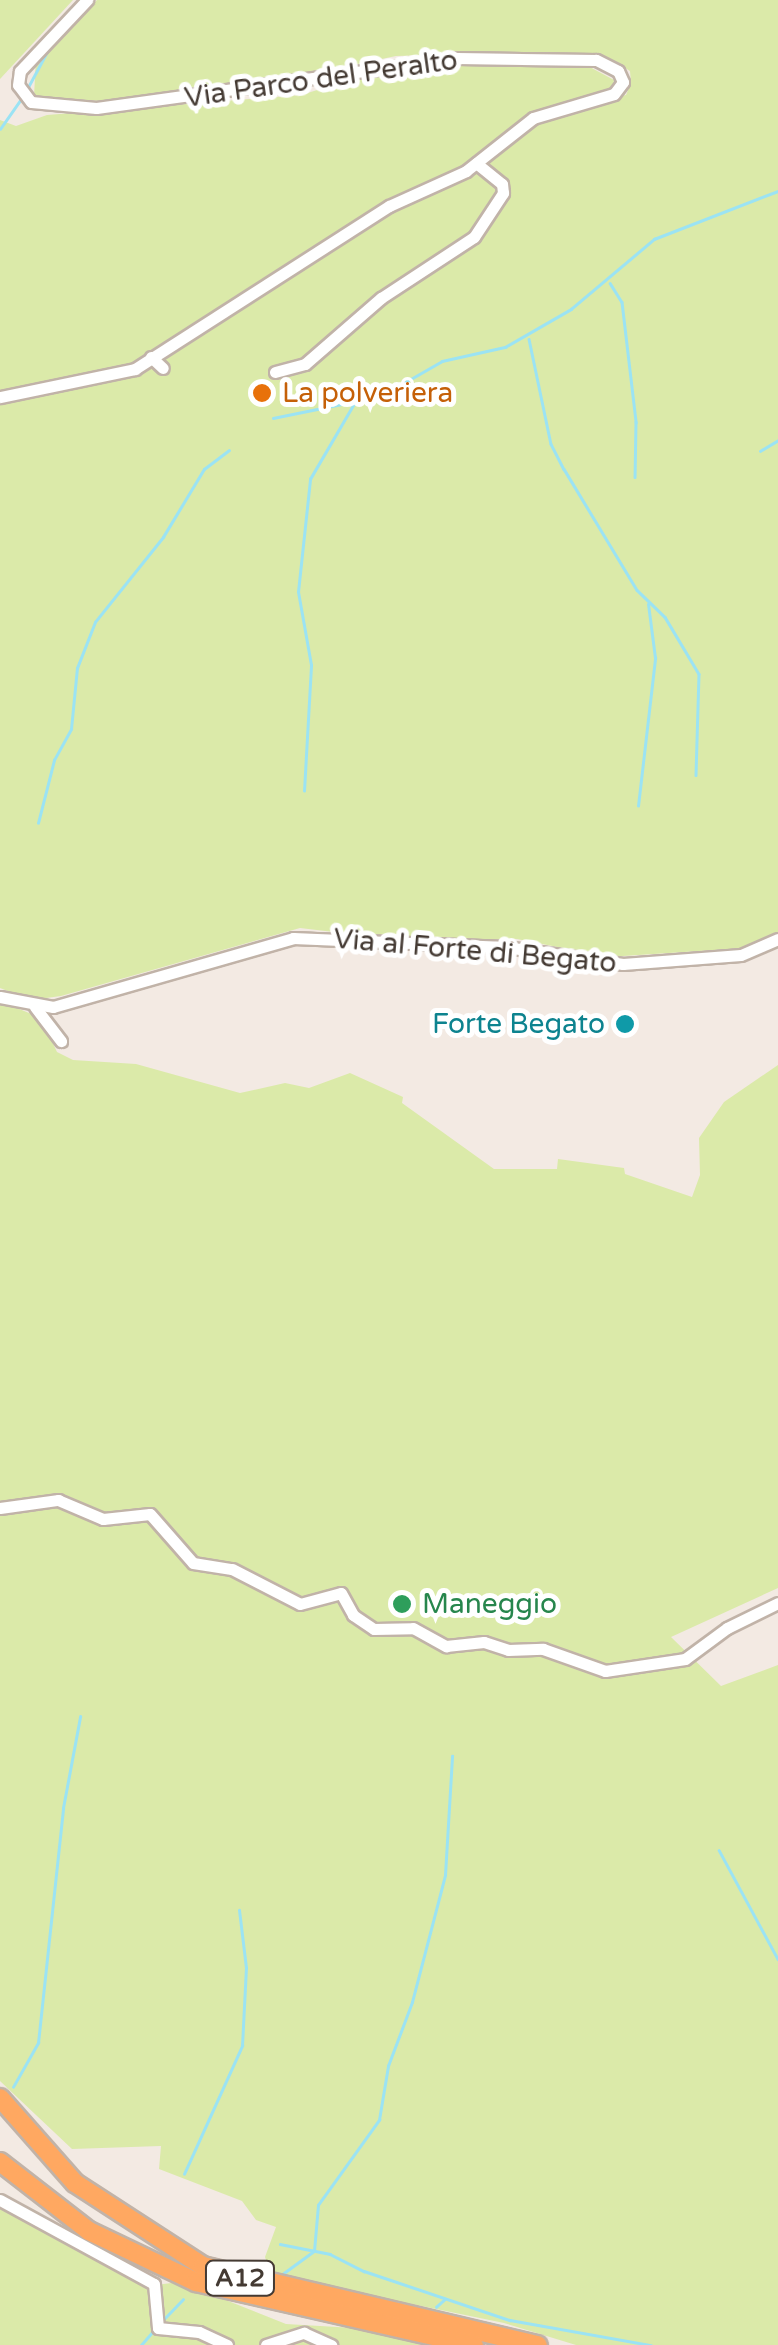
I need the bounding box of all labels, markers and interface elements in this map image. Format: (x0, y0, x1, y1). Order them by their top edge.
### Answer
street label: Via Parco del Peralto (182, 43, 460, 115)
place label: La polveriera (282, 376, 453, 410)
marker: La polveriera (251, 382, 273, 404)
street label: Via al Forte di Begato (332, 922, 618, 980)
place label: Forte Begato (432, 1007, 605, 1041)
marker: Forte Begato (614, 1013, 636, 1035)
place label: Maneggio (422, 1587, 557, 1621)
marker: Maneggio (391, 1593, 413, 1615)
road number: A12 (202, 2258, 278, 2298)

